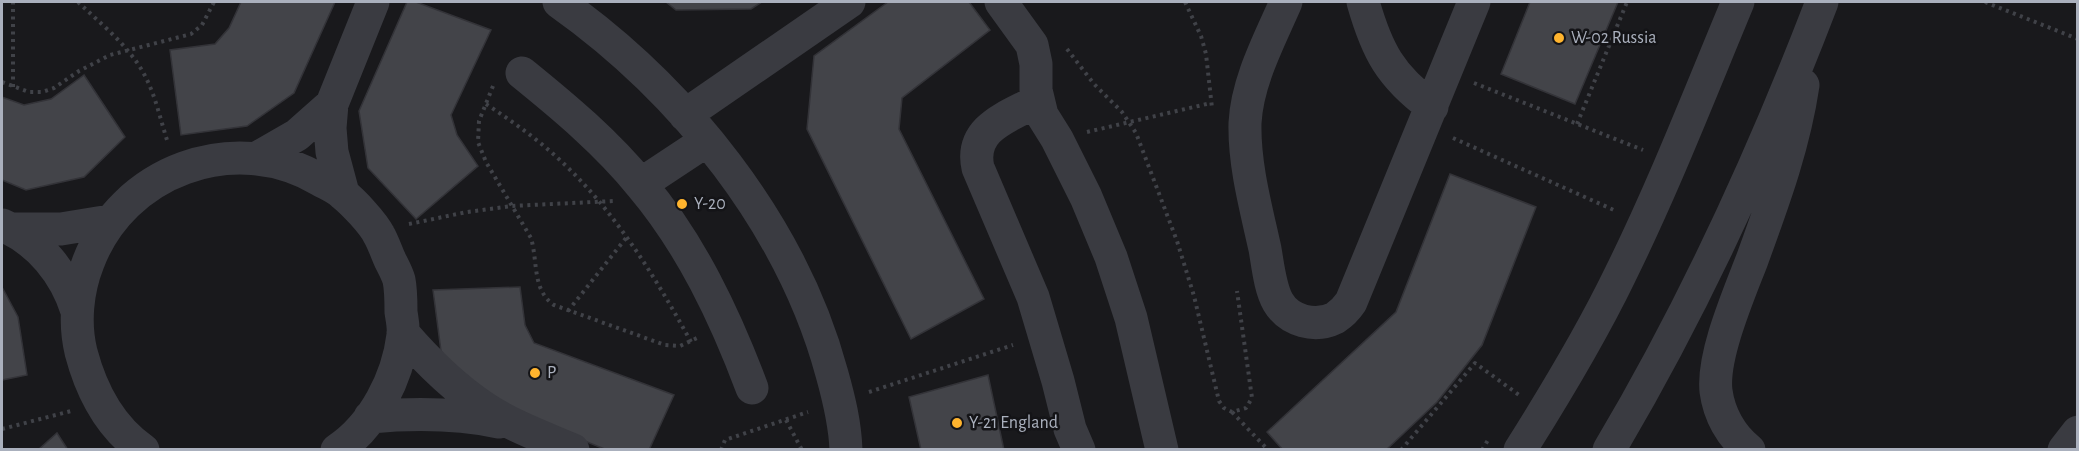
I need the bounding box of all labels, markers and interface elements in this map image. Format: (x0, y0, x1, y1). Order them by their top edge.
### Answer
place label: W-02 Russia (1571, 29, 1657, 47)
marker: W-02 Russia (1552, 31, 1566, 45)
place label: Y-20 (694, 195, 726, 213)
marker: Y-20 (675, 197, 689, 211)
place label: P (547, 364, 556, 382)
marker: P (528, 366, 542, 380)
place label: Y-21 England (969, 414, 1058, 432)
marker: Y-21 England (950, 416, 964, 430)

